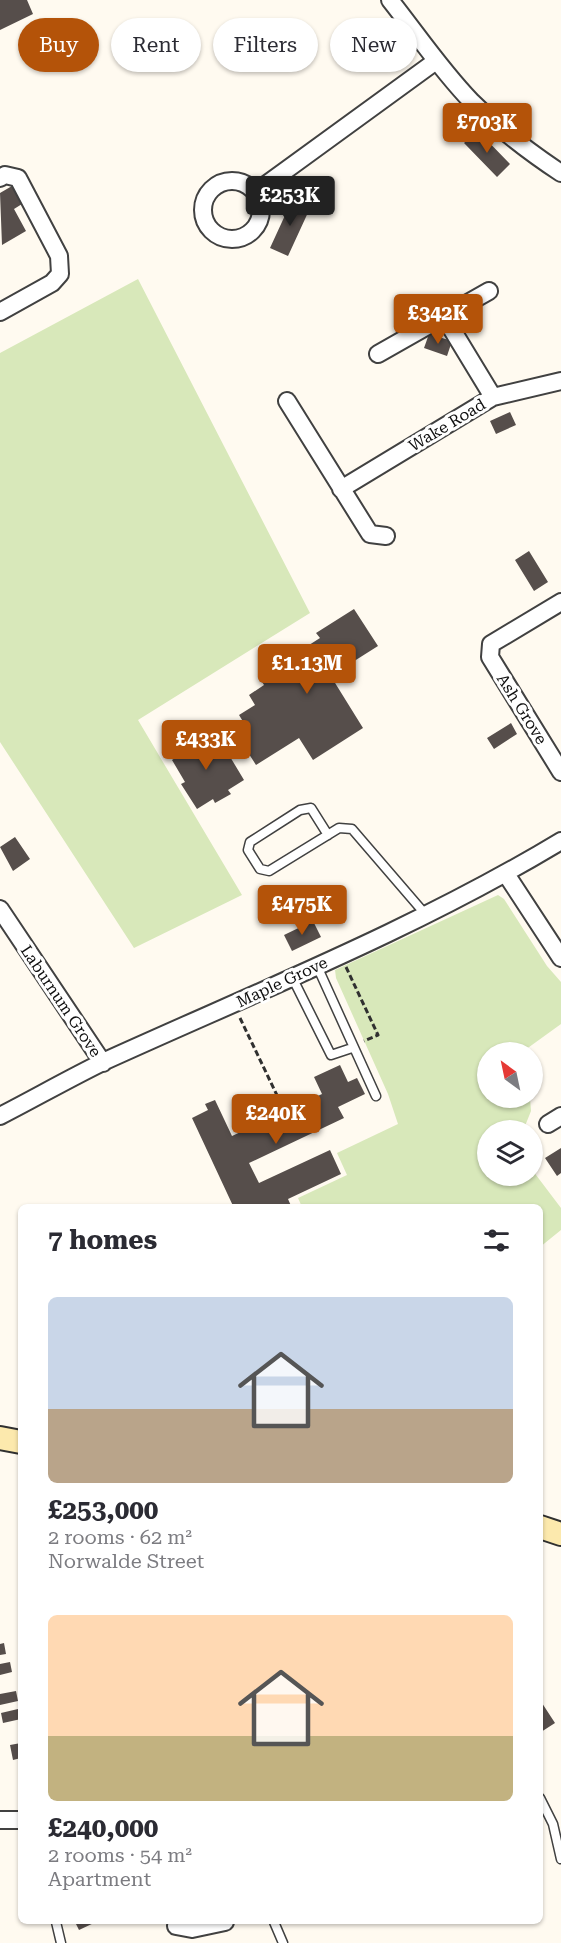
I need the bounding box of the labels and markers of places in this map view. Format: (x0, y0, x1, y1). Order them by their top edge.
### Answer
pin: £703K (445, 103, 529, 154)
pin: £253K (248, 176, 332, 227)
pin: £342K (396, 294, 480, 345)
pin: £1.13M (258, 644, 356, 695)
pin: £433K (164, 720, 248, 771)
pin: £475K (260, 885, 344, 936)
pin: £240K (234, 1094, 318, 1145)

